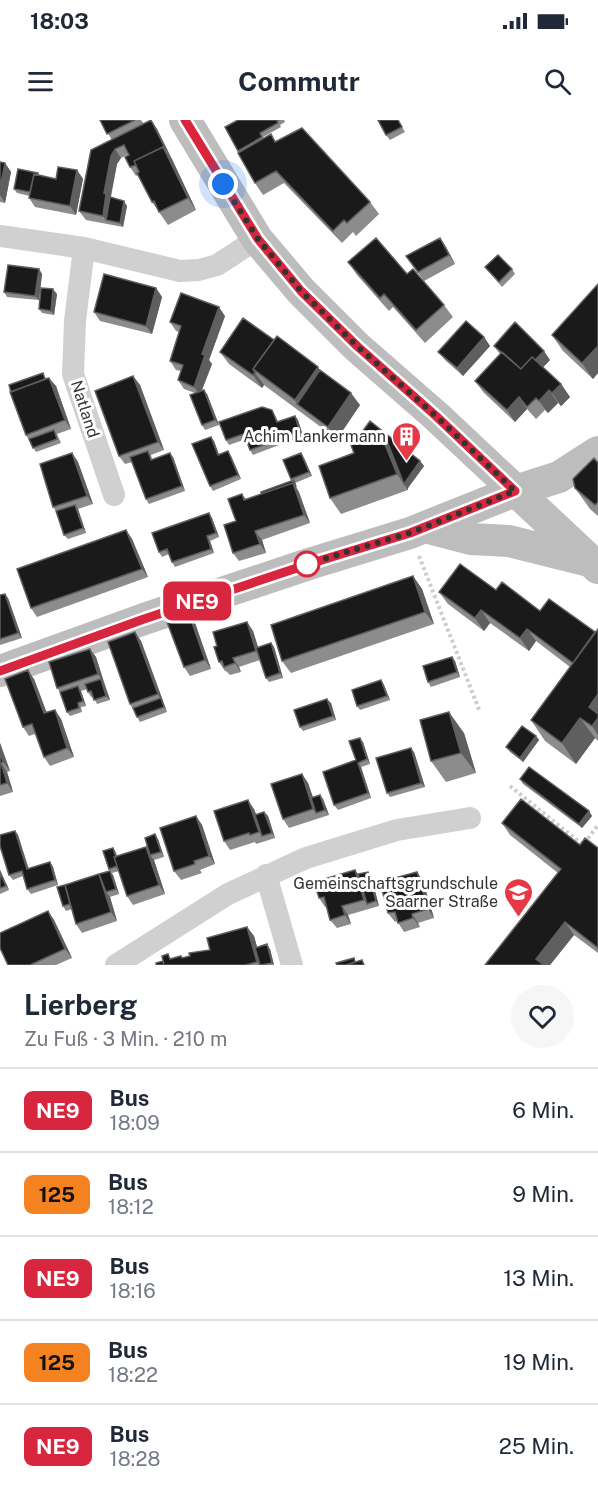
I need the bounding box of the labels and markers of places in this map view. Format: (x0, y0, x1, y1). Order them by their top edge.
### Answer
building icon: Achim Lankermann (391, 420, 423, 462)
place label: Achim Lankermann (243, 427, 386, 446)
unlabelled marker (294, 551, 320, 577)
place label: Gemeinschaftsgrundschule Saarner Straße (293, 874, 498, 911)
school or university icon: Gemeinschaftsgrundschule Saarner Straße (503, 876, 535, 918)

